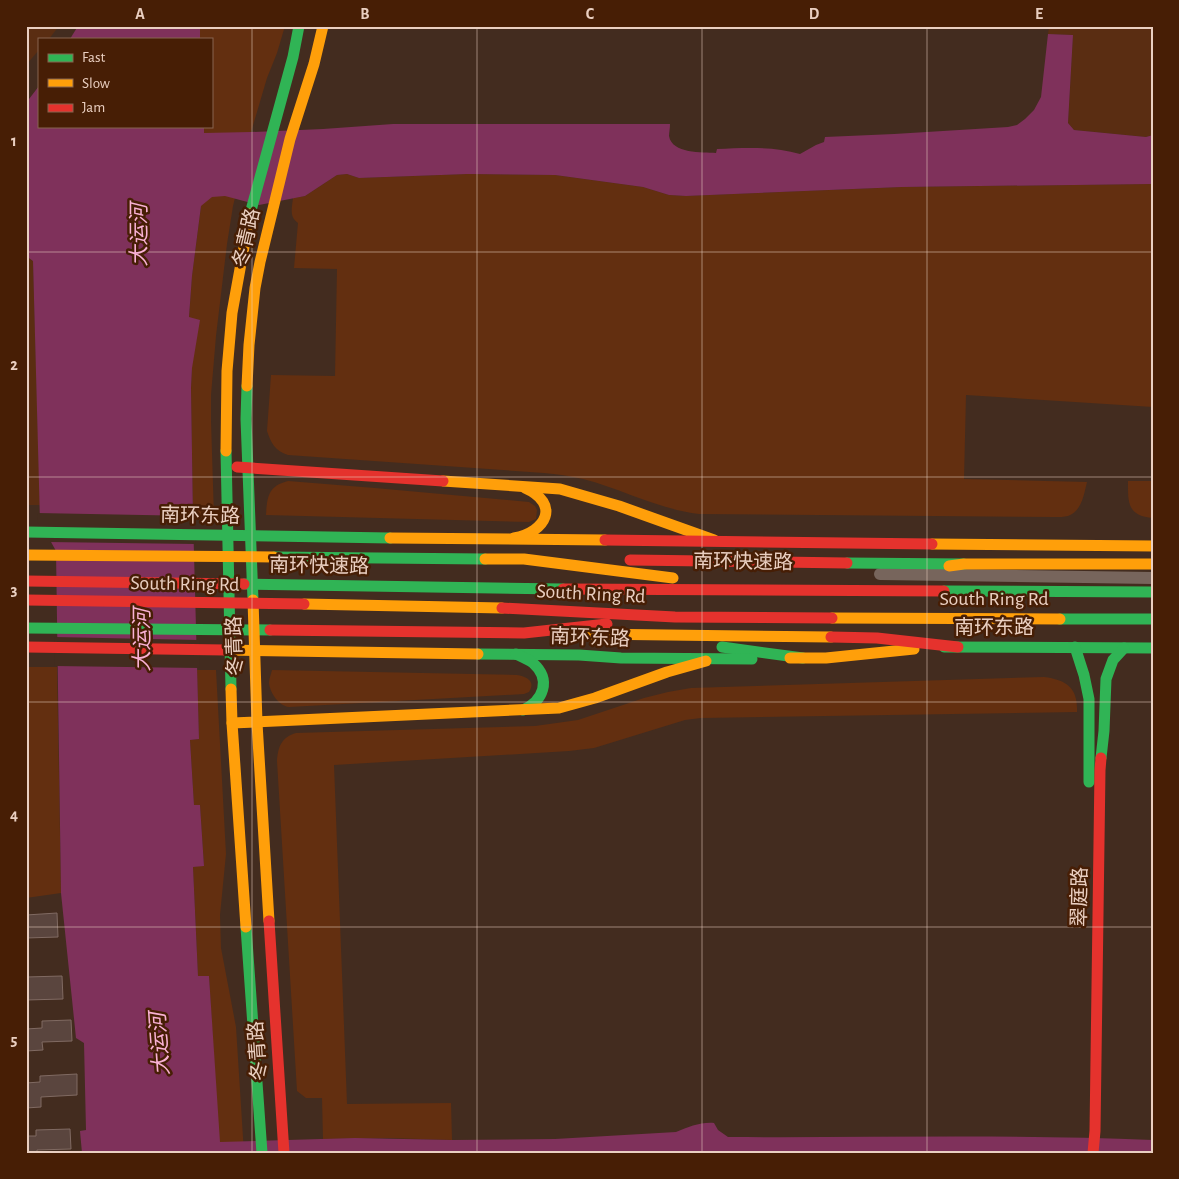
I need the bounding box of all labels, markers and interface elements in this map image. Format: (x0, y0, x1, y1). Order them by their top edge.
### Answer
text: A (135, 6, 145, 22)
text: B (360, 6, 370, 22)
text: C (586, 6, 595, 22)
text: D (809, 6, 820, 22)
text: E (1035, 6, 1043, 22)
legend (38, 38, 212, 128)
text: Fast (82, 50, 106, 65)
text: Slow (82, 76, 110, 91)
text: Jam (82, 100, 105, 115)
text: 1 (11, 133, 17, 149)
water label: 大运河 (128, 200, 150, 267)
street label: 冬青路 (230, 206, 263, 269)
text: 2 (10, 357, 18, 373)
street label: 南环东路 (160, 504, 240, 527)
street label: 南环快速路 (693, 550, 793, 573)
street label: 南环快速路 (269, 554, 369, 577)
street label: South Ring Rd (130, 573, 240, 595)
street label: South Ring Rd (536, 581, 646, 607)
text: 3 (11, 582, 18, 598)
street label: South Ring Rd (939, 589, 1049, 609)
water label: 大运河 (131, 605, 153, 672)
street label: 冬青路 (223, 616, 246, 676)
street label: 南环东路 (954, 617, 1034, 638)
street label: 南环东路 (550, 626, 630, 649)
text: 4 (10, 807, 18, 823)
street label: 翠庭路 (1068, 867, 1091, 927)
water label: 大运河 (146, 1008, 173, 1076)
street label: 冬青路 (245, 1020, 270, 1082)
text: 5 (11, 1032, 18, 1048)

